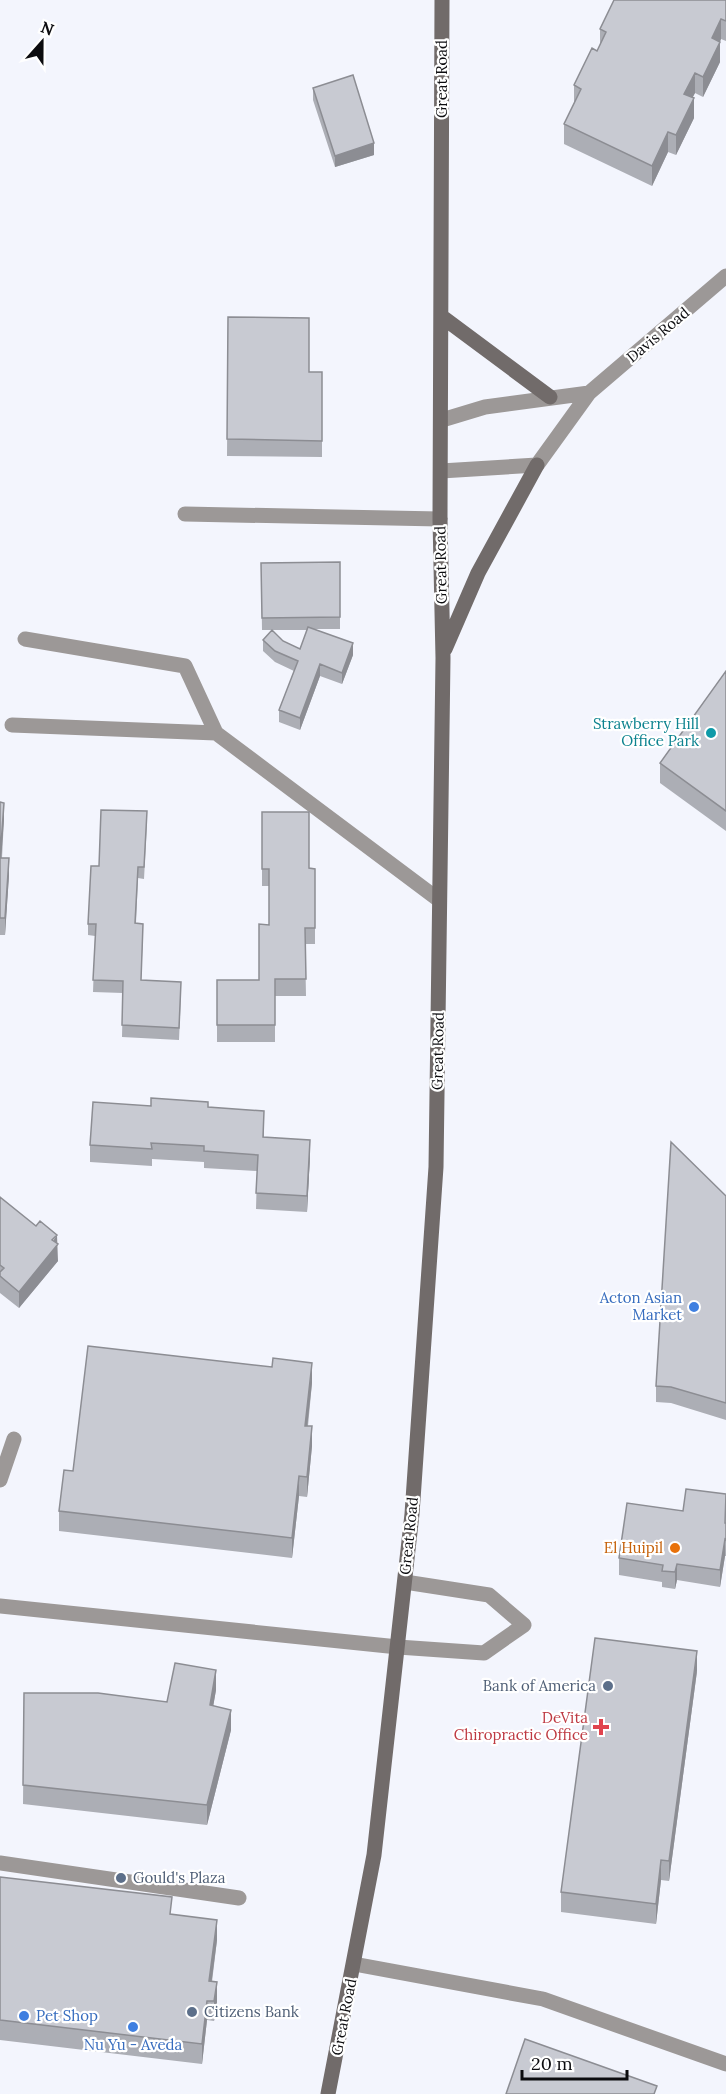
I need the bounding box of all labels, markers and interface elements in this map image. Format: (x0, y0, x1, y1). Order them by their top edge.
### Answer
north arrow (12, 12, 72, 72)
text: N (38, 16, 57, 40)
street label: Great Road (432, 40, 451, 118)
street label: Davis Road (622, 303, 693, 366)
street label: Great Road (430, 526, 451, 604)
place label: Strawberry Hill Office Park (593, 714, 699, 750)
marker: Strawberry Hill Office Park (704, 726, 718, 740)
street label: Great Road (427, 1012, 448, 1090)
place label: Acton Asian Market (599, 1288, 682, 1324)
marker: Acton Asian Market (687, 1300, 701, 1314)
street label: Great Road (395, 1496, 422, 1576)
place label: El Huipil (604, 1538, 663, 1557)
marker: El Huipil (668, 1541, 682, 1555)
place label: Bank of America (483, 1676, 596, 1695)
marker: Bank of America (601, 1679, 615, 1693)
place label: DeVita Chiropractic Office (454, 1708, 588, 1744)
marker: DeVita Chiropractic Office (592, 1718, 610, 1736)
place label: Gould's Plaza (133, 1868, 226, 1887)
marker: Gould's Plaza (114, 1871, 128, 1885)
street label: Great Road (327, 1977, 360, 2057)
place label: Citizens Bank (204, 2002, 299, 2021)
marker: Citizens Bank (185, 2005, 199, 2019)
place label: Pet Shop (36, 2006, 98, 2025)
marker: Pet Shop (17, 2009, 31, 2023)
marker: Nu Yu - Aveda (126, 2020, 140, 2034)
place label: Nu Yu - Aveda (84, 2035, 183, 2054)
scale bar (522, 2043, 627, 2081)
text: 20 m (531, 2052, 573, 2075)

